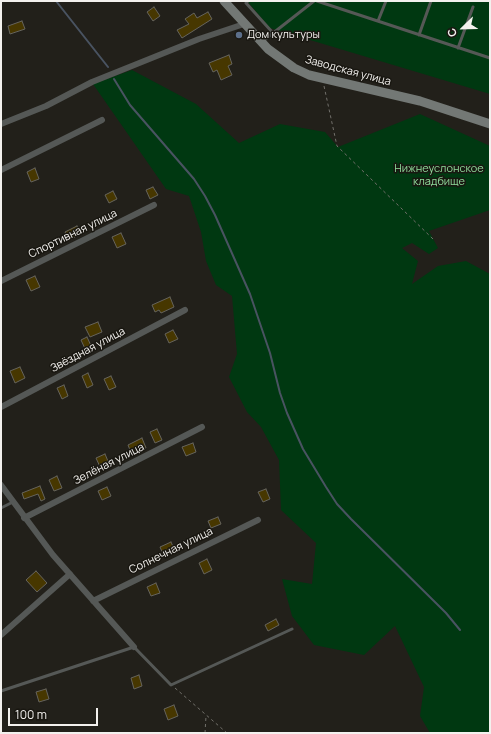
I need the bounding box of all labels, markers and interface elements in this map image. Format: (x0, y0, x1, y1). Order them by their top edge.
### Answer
north arrow (443, 8, 483, 48)
text: С (443, 26, 460, 40)
place label: Дом культуры (247, 28, 320, 42)
marker: Дом культуры (234, 30, 244, 40)
street label: Заводская улица (303, 53, 393, 89)
park label: Нижнеуслонское кладбище (394, 162, 484, 188)
street label: Спортивная улица (27, 207, 119, 261)
street label: Звёздная улица (48, 325, 128, 375)
street label: Зелёная улица (71, 440, 147, 488)
street label: Солнечная улица (127, 525, 215, 577)
scale bar (10, 700, 100, 726)
text: 100 m (15, 706, 47, 723)

